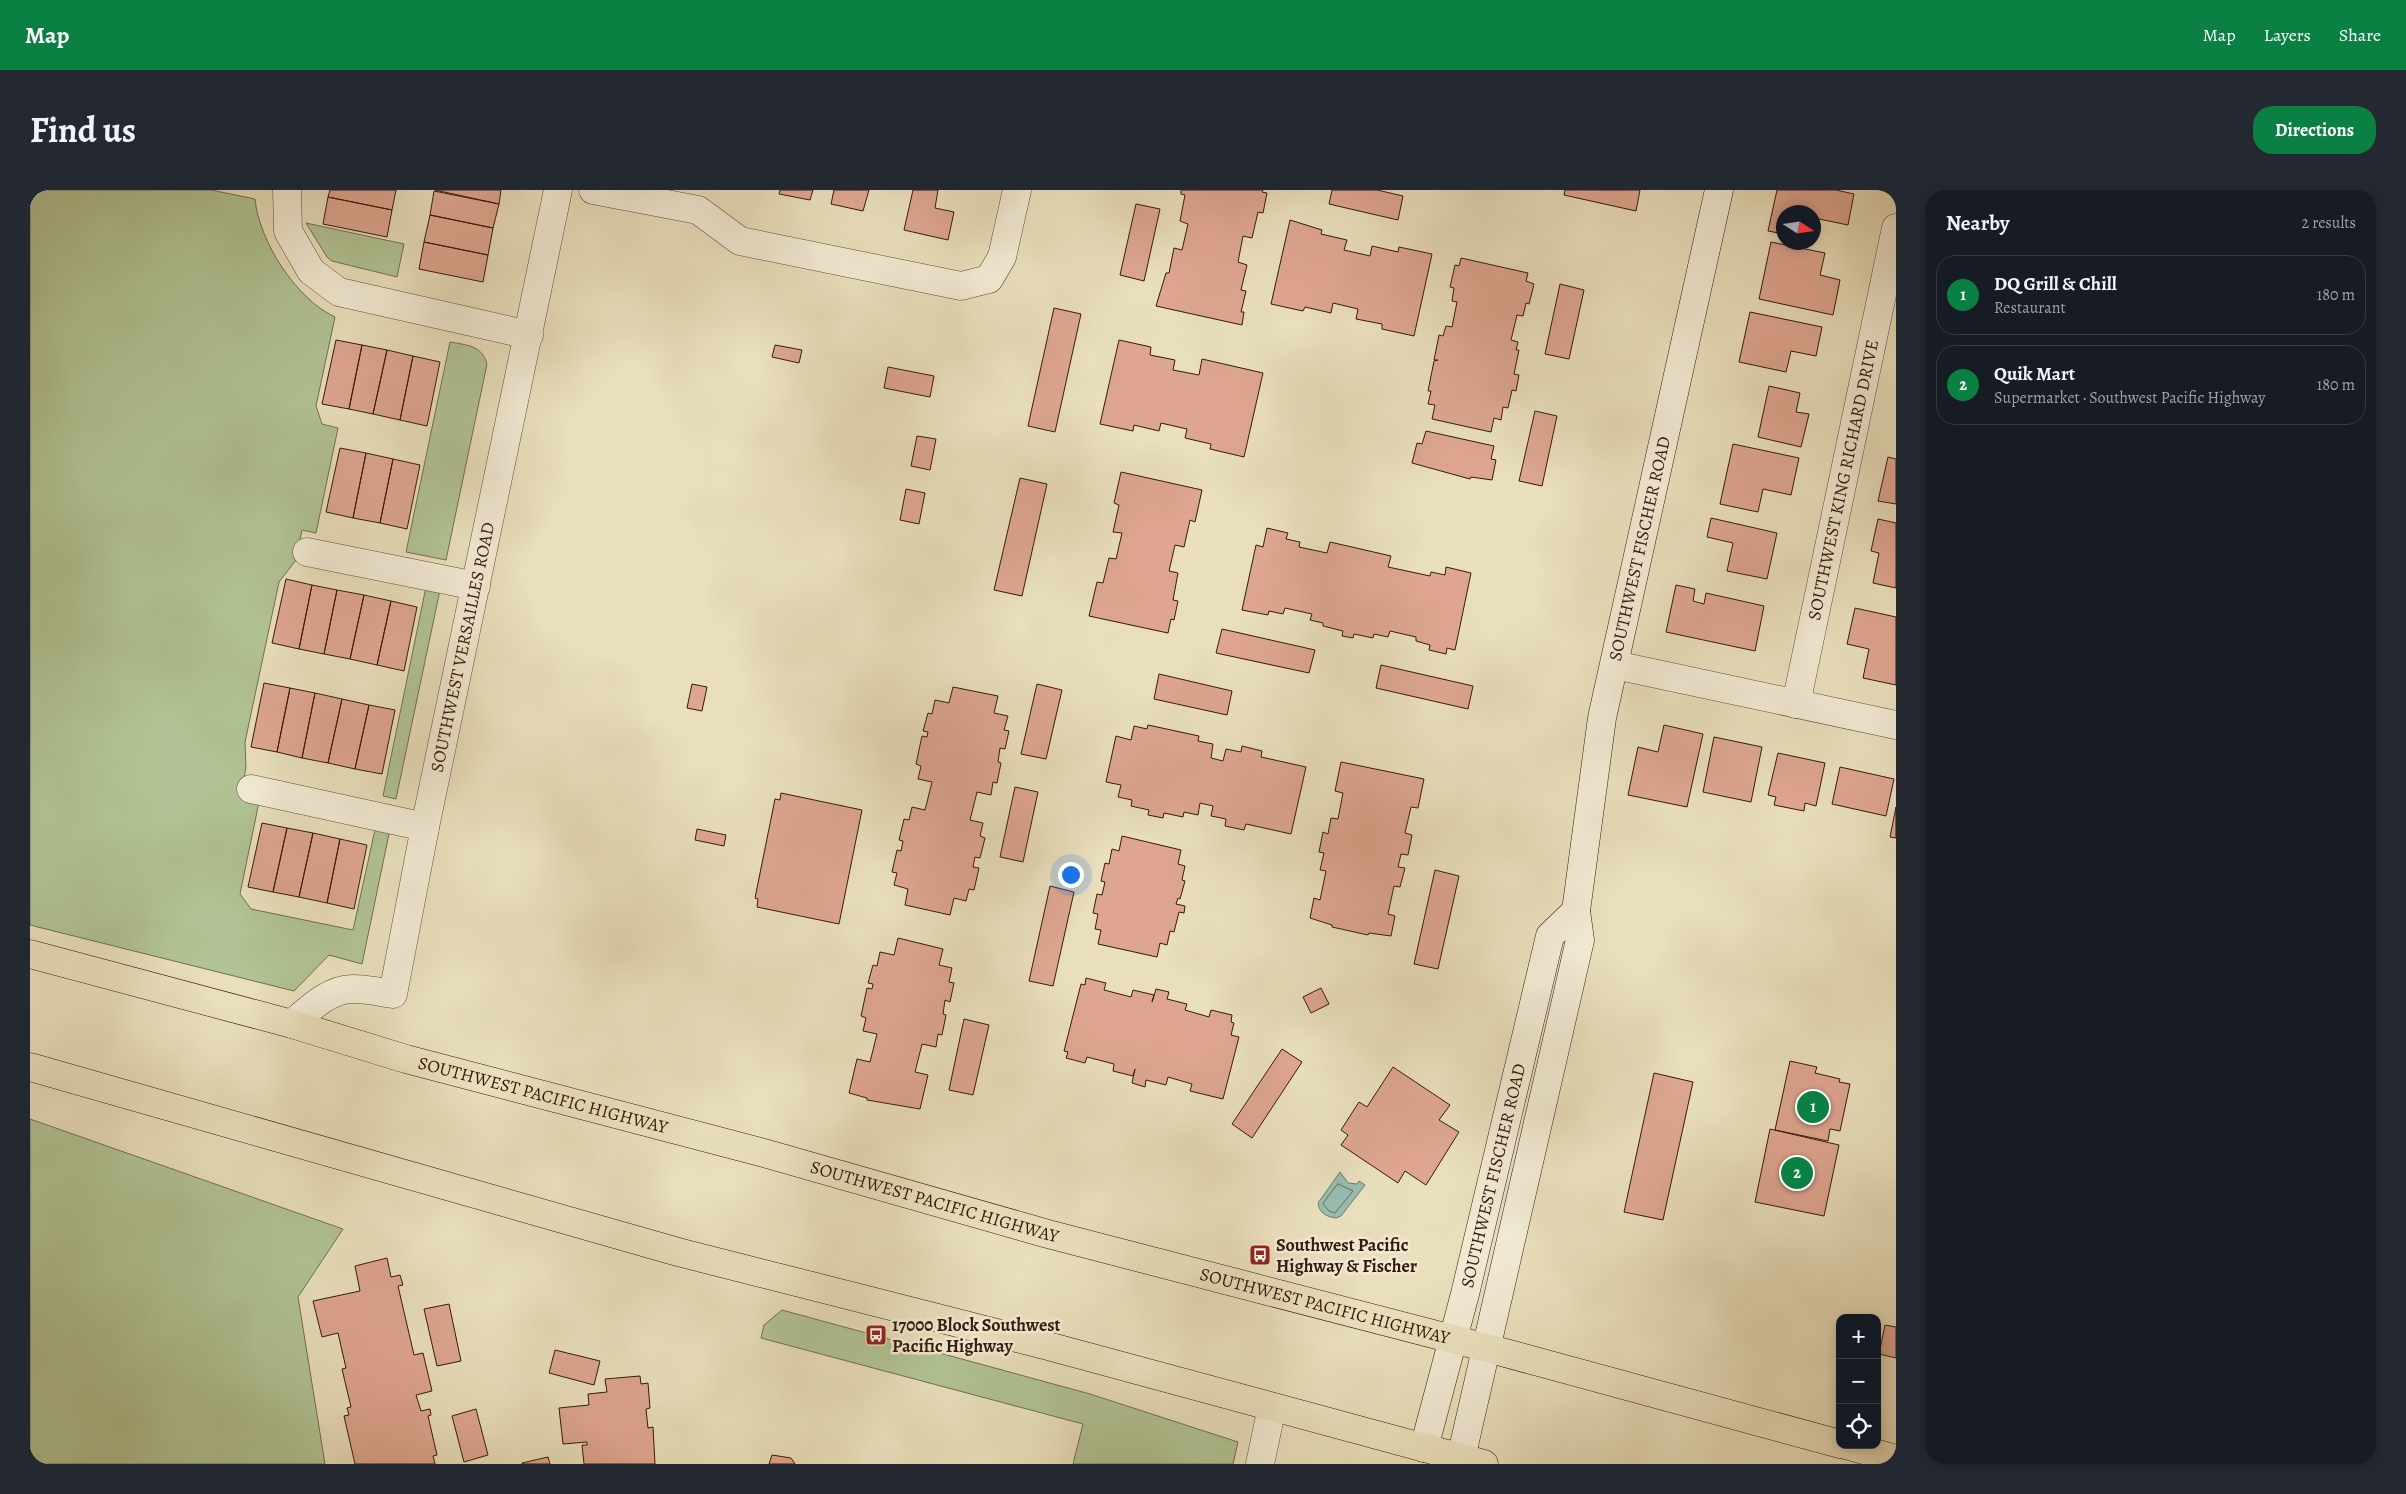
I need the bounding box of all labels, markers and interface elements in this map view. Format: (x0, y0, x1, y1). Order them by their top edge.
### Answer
text: Map (25, 19, 69, 51)
text: Map (2203, 23, 2236, 47)
text: Layers (2264, 23, 2311, 47)
text: Share (2339, 23, 2381, 47)
text: Find us (30, 106, 136, 154)
button: Directions (2253, 106, 2376, 154)
north arrow (1776, 205, 1821, 250)
text: Nearby (1946, 209, 2009, 237)
text: 2 results (2301, 212, 2356, 234)
text: DQ Grill & Chill (1994, 271, 2117, 297)
text: 1 (1960, 284, 1966, 306)
text: 180 m (2317, 284, 2355, 306)
text: Restaurant (1994, 297, 2066, 319)
street label: SOUTHWEST KING RICHARD DRIVE (1802, 337, 1884, 622)
text: Quik Mart (1994, 361, 2075, 387)
text: 2 (1959, 374, 1967, 396)
text: 180 m (2317, 374, 2355, 396)
text: Supermarket · Southwest Pacific Highway (1994, 387, 2265, 409)
street label: SOUTHWEST FISCHER ROAD (1603, 434, 1676, 663)
street label: SOUTHWEST VERSAILLES ROAD (425, 520, 500, 774)
your location (1058, 862, 1084, 888)
street label: SOUTHWEST PACIFIC HIGHWAY (415, 1051, 672, 1140)
street label: SOUTHWEST FISCHER ROAD (1455, 1061, 1531, 1290)
pin: 1 (1797, 1088, 1829, 1126)
pin: 2 (1781, 1154, 1813, 1192)
street label: SOUTHWEST PACIFIC HIGHWAY (808, 1155, 1063, 1249)
place label: Southwest Pacific Highway & Fischer (1276, 1233, 1418, 1278)
bus stop icon: Southwest Pacific Highway & Fischer (1248, 1243, 1272, 1267)
street label: SOUTHWEST PACIFIC HIGHWAY (1197, 1262, 1454, 1350)
place label: 17000 Block Southwest Pacific Highway (892, 1313, 1061, 1358)
map controls (1836, 1314, 1881, 1449)
button: + (1836, 1314, 1881, 1359)
bus stop icon: 17000 Block Southwest Pacific Highway (864, 1323, 888, 1347)
button: − (1836, 1359, 1881, 1404)
button: locate (1836, 1404, 1881, 1449)

